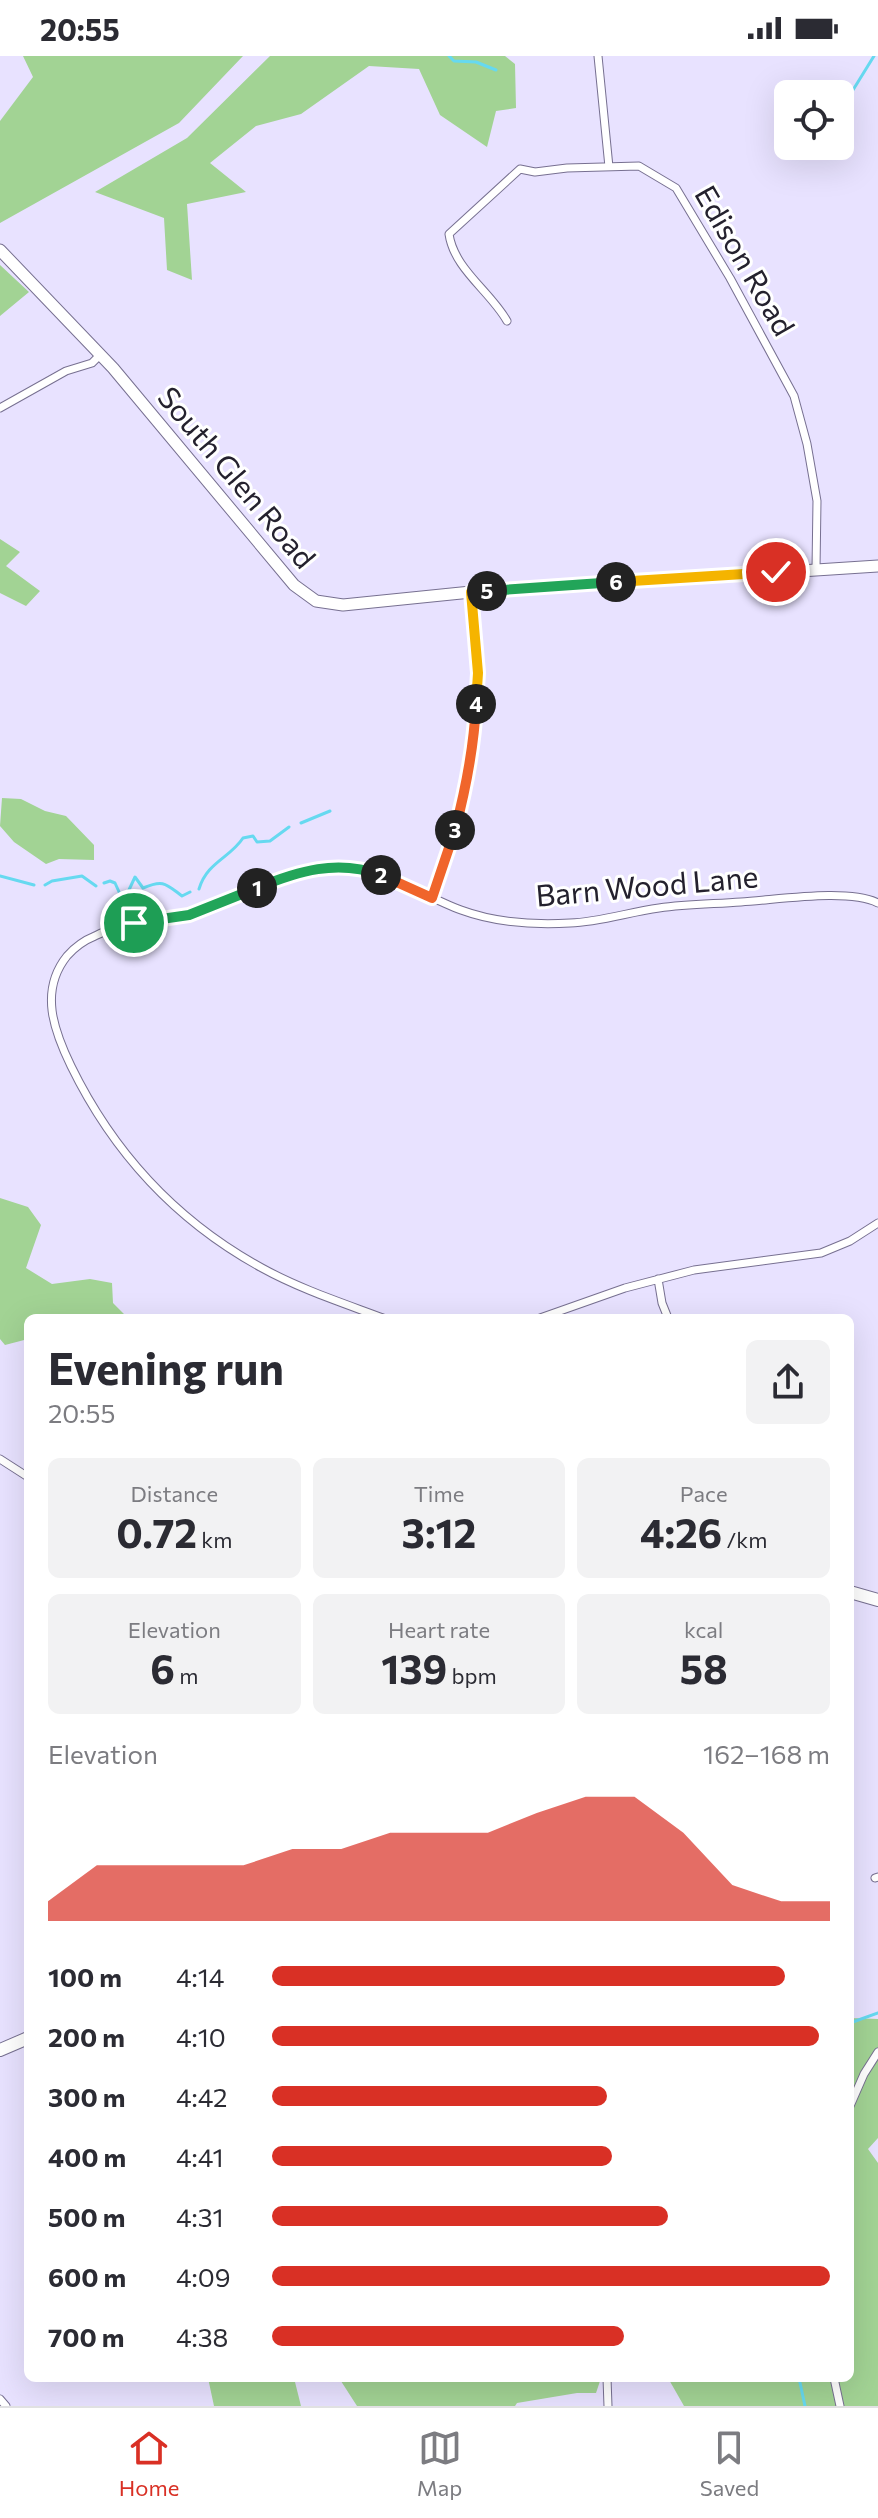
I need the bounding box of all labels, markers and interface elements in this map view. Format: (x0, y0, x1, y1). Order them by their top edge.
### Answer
text: 20:55 (40, 10, 120, 47)
map controls (774, 80, 854, 160)
button: locate (774, 80, 854, 160)
street label: Edison Road (688, 178, 804, 341)
street label: South Glen Road (151, 378, 325, 575)
pin (742, 538, 810, 606)
icon: check (754, 550, 798, 594)
pin: 6 (596, 562, 636, 602)
text: 6 (609, 568, 623, 595)
pin: 5 (467, 571, 507, 611)
text: 5 (481, 577, 493, 604)
pin: 4 (456, 684, 496, 724)
text: 4 (469, 690, 483, 717)
pin: 3 (435, 810, 475, 850)
text: 3 (449, 816, 461, 843)
pin: 2 (361, 855, 401, 895)
street label: Barn Wood Lane (534, 856, 760, 913)
text: 2 (375, 861, 387, 888)
pin: 1 (237, 868, 277, 908)
text: 1 (252, 874, 262, 901)
pin (100, 889, 168, 957)
icon: arrive (112, 901, 156, 945)
text: Evening run (48, 1340, 284, 1394)
button: share (746, 1340, 830, 1424)
text: 20:55 (48, 1397, 115, 1428)
text: Distance (131, 1480, 218, 1507)
text: Time (414, 1480, 464, 1507)
text: Pace (680, 1480, 728, 1507)
text: 0.72 (116, 1507, 197, 1556)
text: 3:12 (402, 1507, 476, 1556)
text: 4:26 (640, 1507, 722, 1556)
text: km (197, 1526, 232, 1553)
text: /km (722, 1526, 767, 1553)
text: Elevation (128, 1616, 221, 1643)
text: Heart rate (388, 1616, 490, 1643)
text: kcal (684, 1616, 723, 1643)
text: 6 (150, 1643, 175, 1692)
text: 139 (381, 1643, 447, 1692)
text: 58 (680, 1643, 728, 1692)
text: m (175, 1662, 198, 1689)
text: bpm (447, 1662, 497, 1689)
text: Elevation (48, 1738, 158, 1769)
text: 162–168 m (703, 1738, 830, 1769)
text: 100 m (48, 1961, 122, 1992)
text: 4:14 (176, 1961, 224, 1992)
text: 200 m (48, 2021, 125, 2052)
text: 4:10 (176, 2021, 226, 2052)
text: 300 m (48, 2081, 125, 2112)
text: 4:42 (176, 2081, 227, 2112)
text: 400 m (48, 2141, 126, 2172)
text: 4:41 (176, 2141, 224, 2172)
text: 500 m (48, 2201, 125, 2232)
text: 4:31 (176, 2201, 224, 2232)
text: 600 m (48, 2261, 126, 2292)
text: 4:09 (176, 2261, 230, 2292)
text: 700 m (48, 2321, 124, 2352)
text: 4:38 (176, 2321, 228, 2352)
tab: Home (119, 2426, 179, 2501)
tab: Map (417, 2426, 462, 2501)
tab: Saved (700, 2426, 759, 2501)

